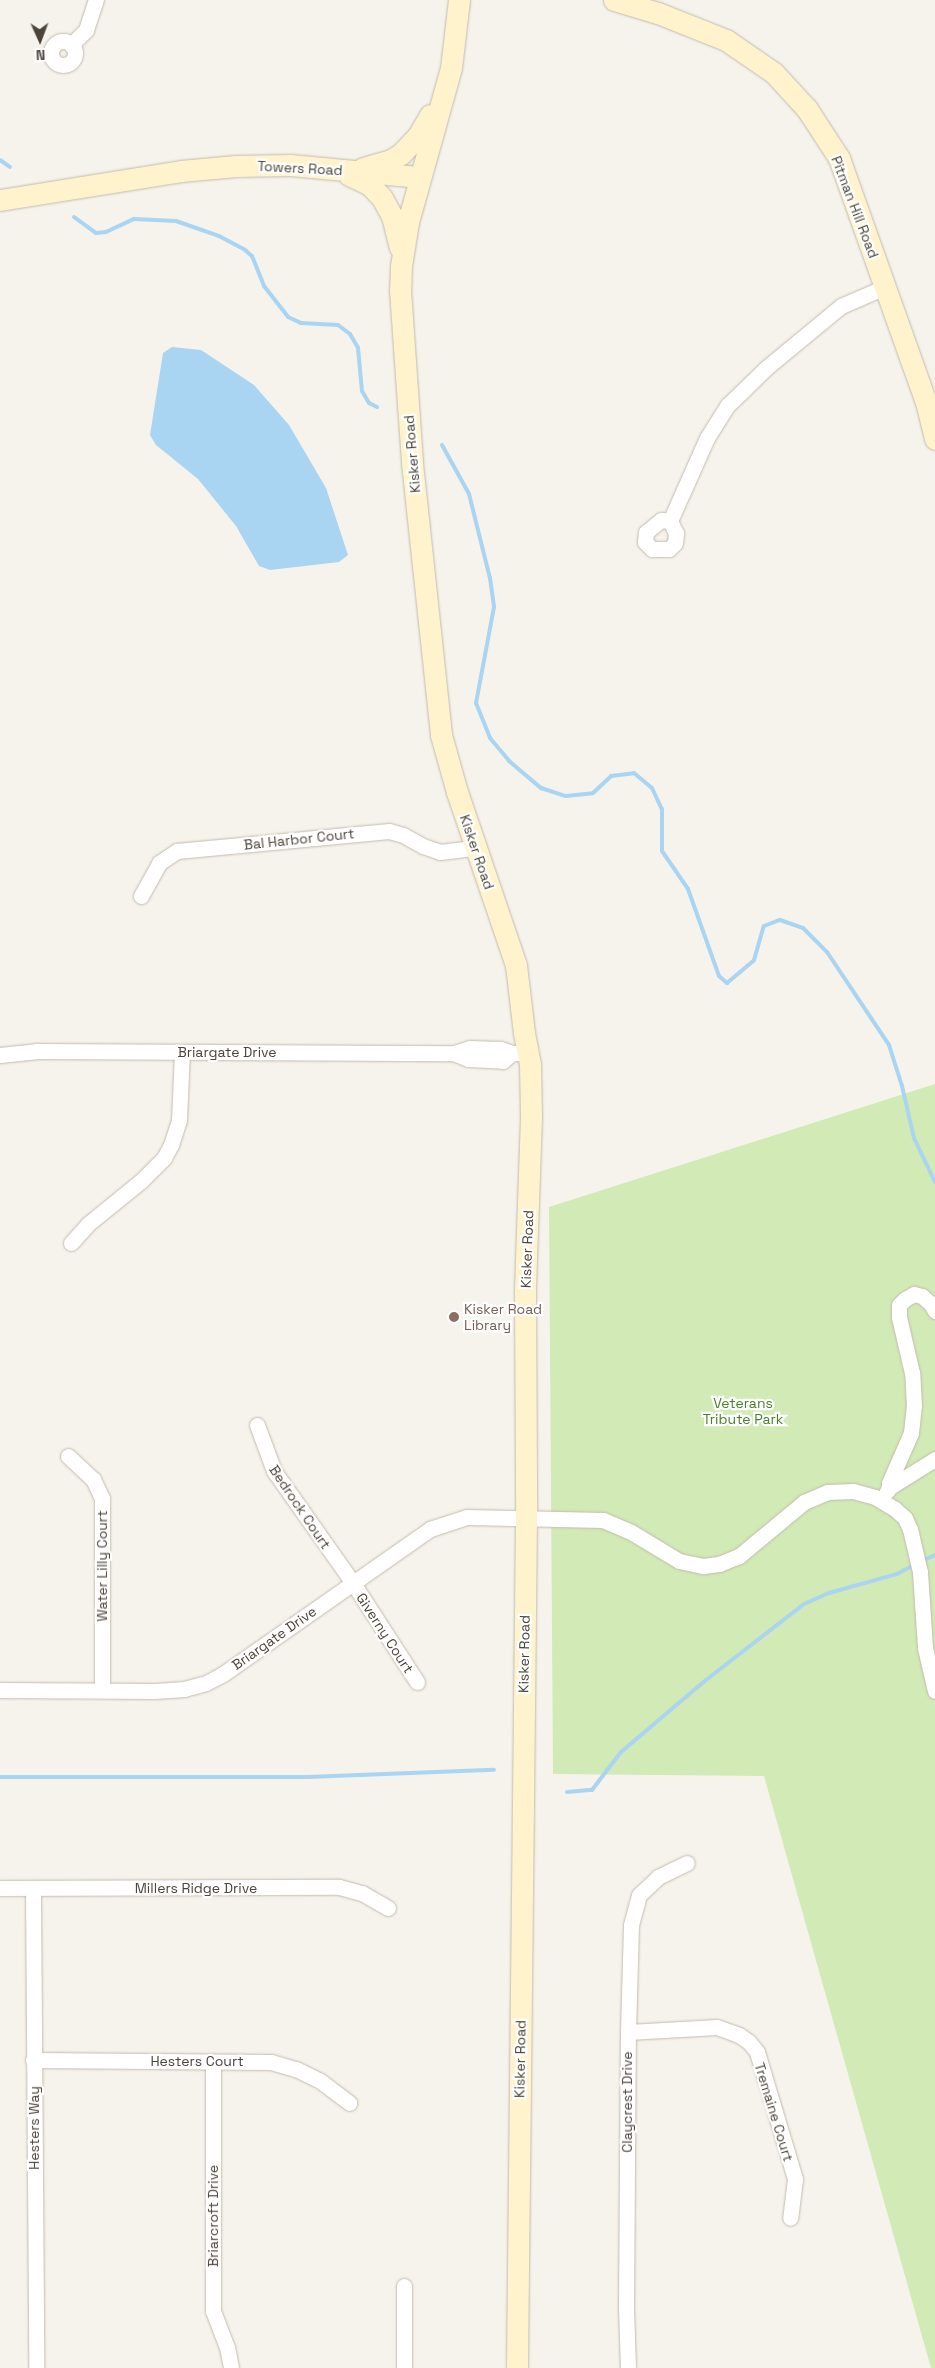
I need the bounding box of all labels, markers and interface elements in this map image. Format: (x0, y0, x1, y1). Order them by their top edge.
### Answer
north arrow (15, 15, 65, 65)
text: N (36, 46, 46, 64)
street label: Pitman Hill Road (828, 154, 882, 260)
street label: Towers Road (257, 157, 343, 179)
street label: Kisker Road (400, 414, 424, 494)
street label: Kisker Road (456, 812, 498, 892)
street label: Bal Harbor Court (243, 825, 355, 853)
street label: Briargate Drive (177, 1044, 277, 1060)
street label: Kisker Road (517, 1210, 537, 1288)
place label: Kisker Road Library (464, 1301, 542, 1334)
marker: Kisker Road Library (448, 1311, 460, 1323)
park label: Veterans Tribute Park (703, 1395, 783, 1428)
street label: Bedrock Court (266, 1462, 334, 1552)
street label: Water Lilly Court (94, 1510, 110, 1622)
street label: Giverny Court (353, 1590, 417, 1676)
street label: Briargate Drive (229, 1603, 319, 1673)
street label: Kisker Road (515, 1615, 533, 1693)
street label: Millers Ridge Drive (135, 1880, 257, 1896)
street label: Kisker Road (511, 2020, 529, 2098)
street label: Claycrest Drive (619, 2051, 635, 2153)
street label: Hesters Court (150, 2053, 244, 2069)
street label: Tremaine Court (751, 2061, 797, 2163)
street label: Hesters Way (26, 2086, 42, 2170)
street label: Briarcroft Drive (205, 2165, 221, 2267)

